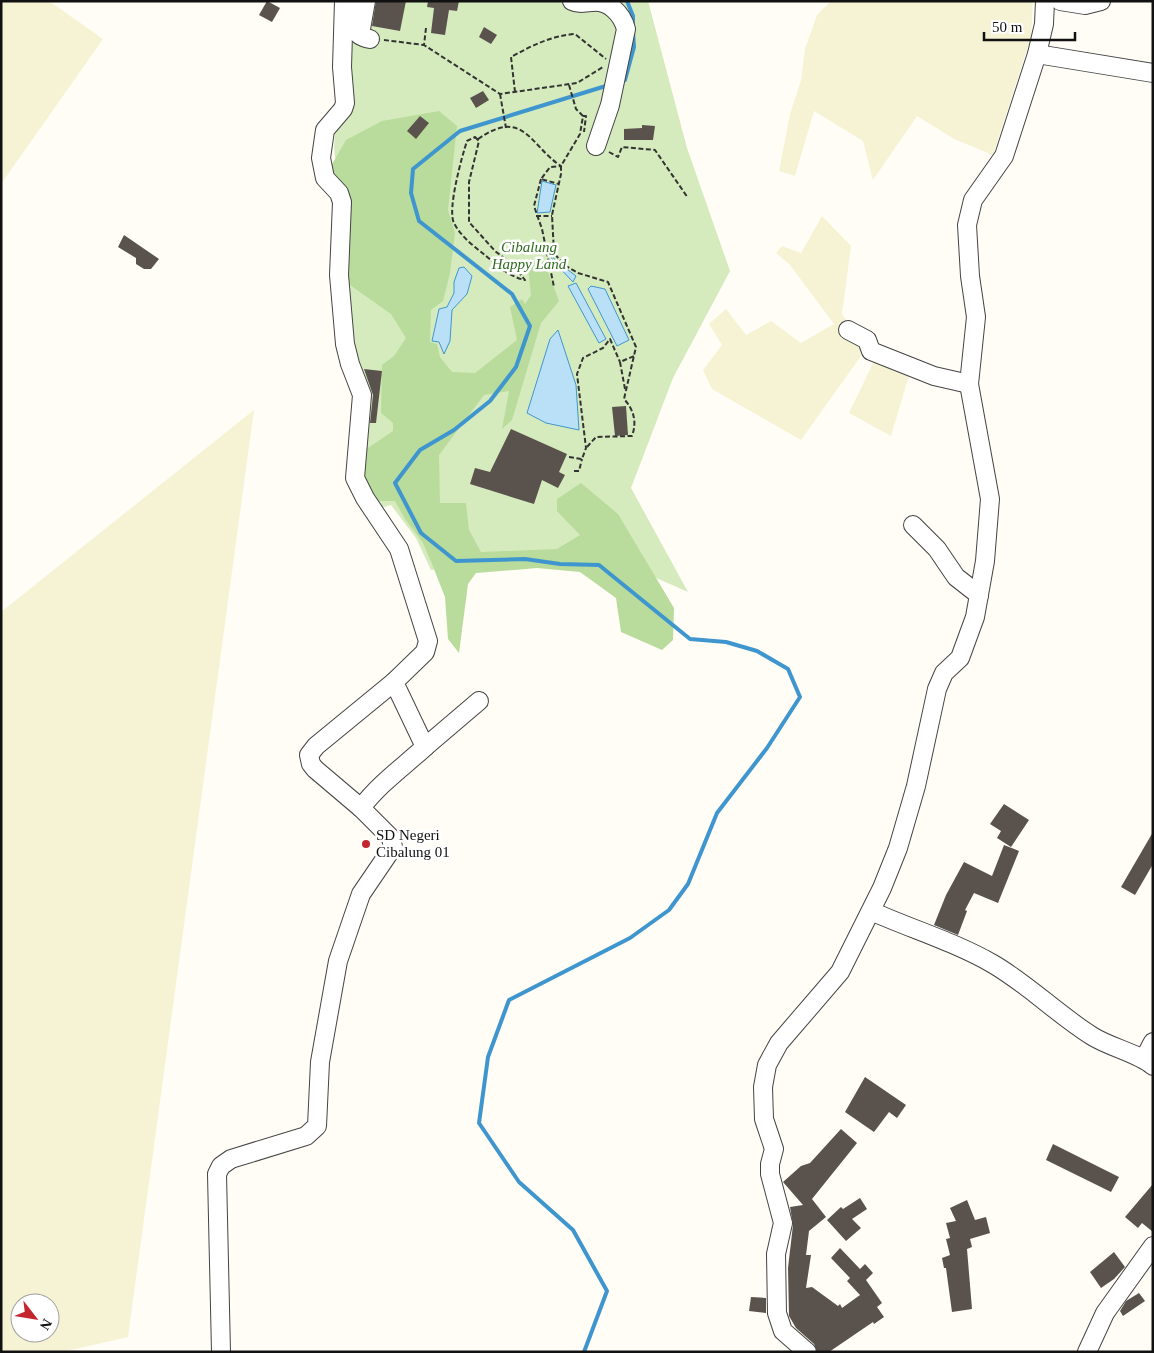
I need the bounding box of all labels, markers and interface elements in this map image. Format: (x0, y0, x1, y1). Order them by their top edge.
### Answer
scale bar (984, 10, 1075, 42)
text: 50 m (992, 19, 1023, 35)
park label: Cibalung Happy Land (491, 239, 567, 272)
place label: SD Negeri Cibalung 01 (376, 827, 450, 860)
marker: SD Negeri Cibalung 01 (360, 838, 372, 850)
north arrow (10, 1293, 60, 1343)
text: N (37, 1316, 55, 1333)

